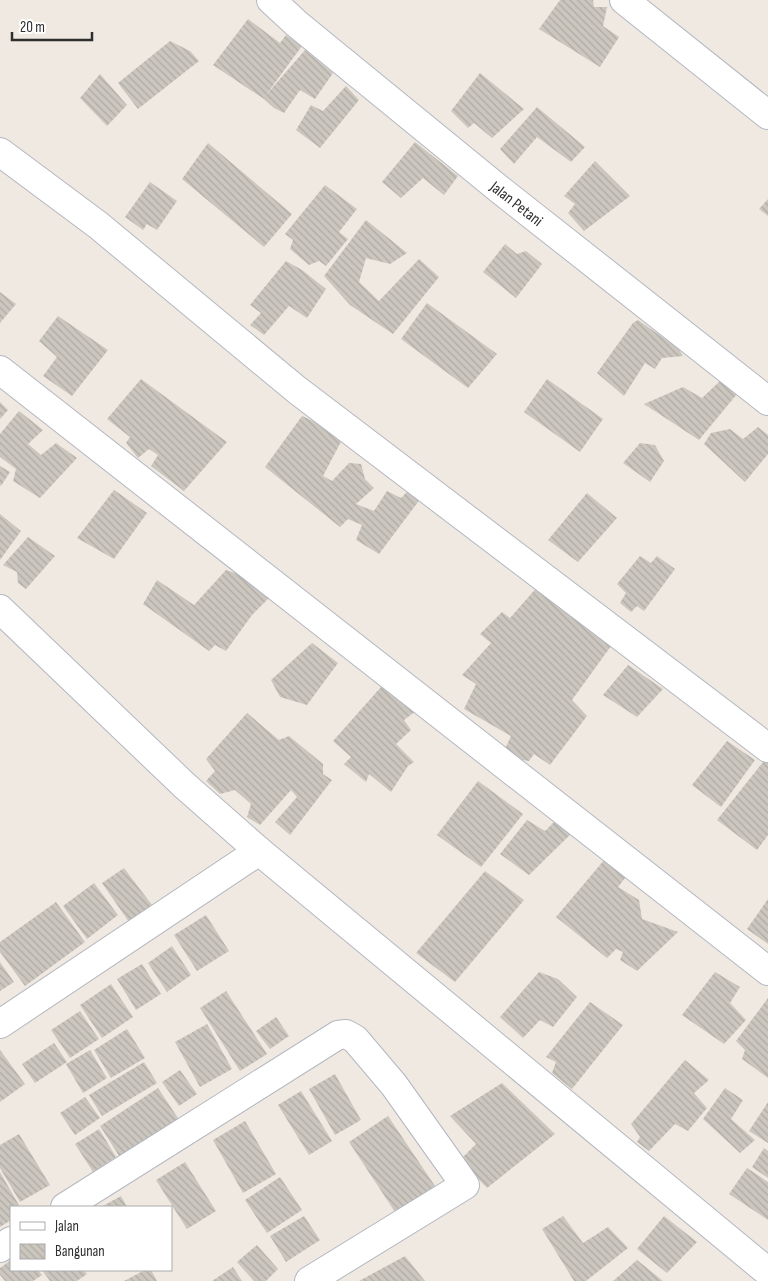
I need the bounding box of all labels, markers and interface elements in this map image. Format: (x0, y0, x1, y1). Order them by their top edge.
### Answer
scale bar (12, 10, 92, 42)
text: 20 m (20, 18, 45, 37)
street label: Jalan Petani (485, 177, 546, 231)
legend (10, 1206, 172, 1271)
text: Jalan (54, 1217, 79, 1236)
text: Bangunan (55, 1242, 105, 1261)

